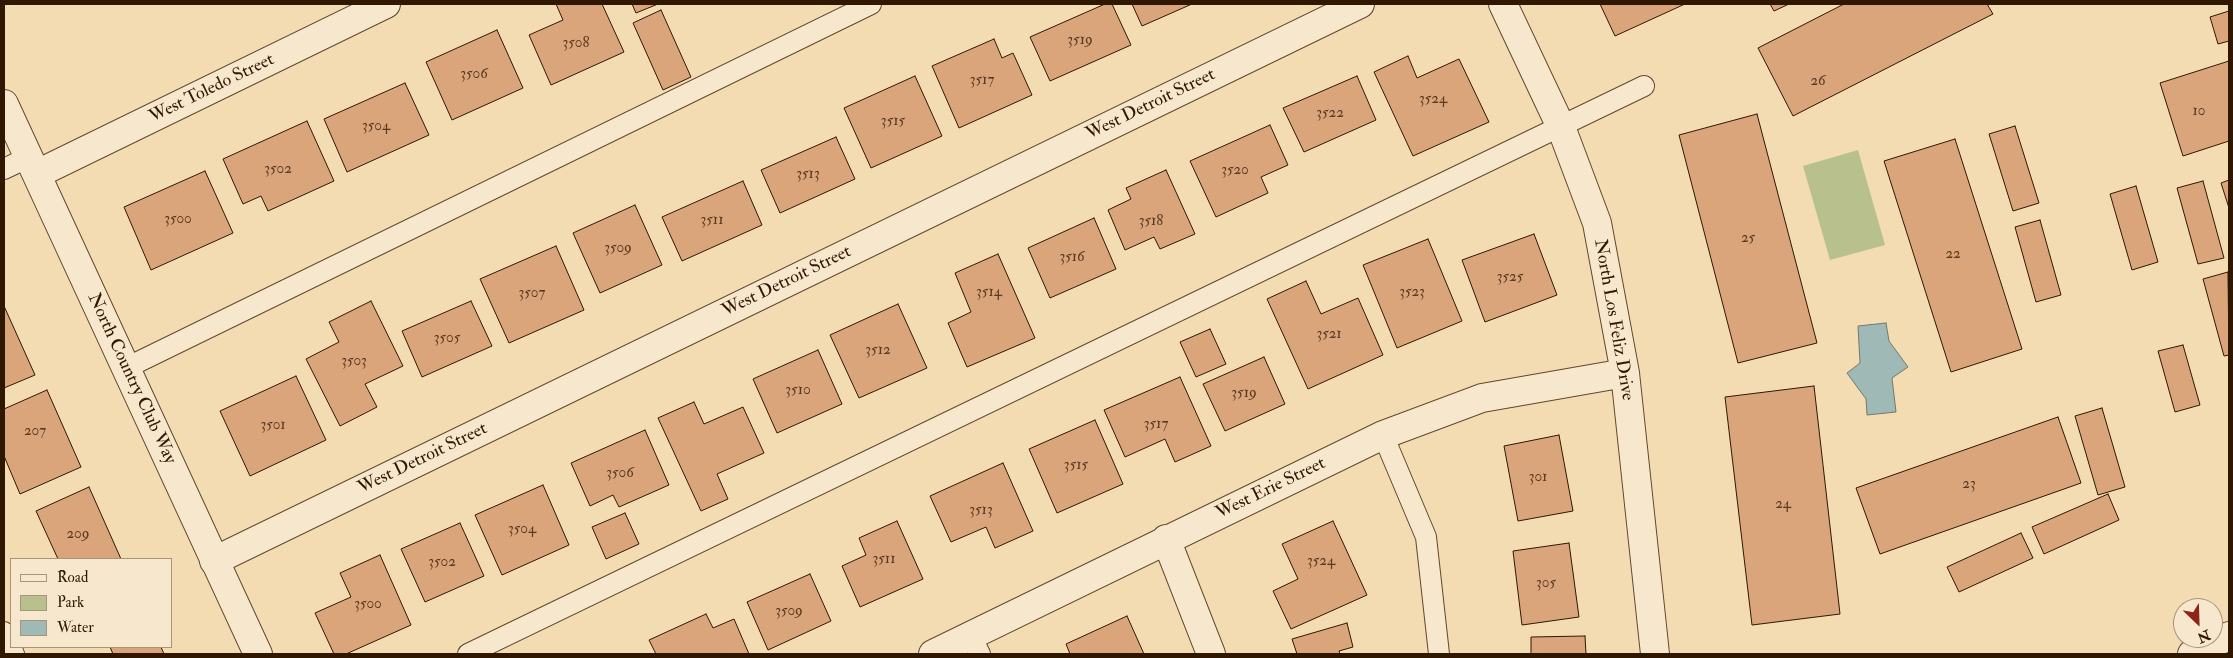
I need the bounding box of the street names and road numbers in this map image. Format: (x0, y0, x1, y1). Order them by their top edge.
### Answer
street label: West Toledo Street (146, 49, 278, 129)
street label: West Detroit Street (1083, 64, 1219, 146)
street label: North Los Feliz Drive (1588, 238, 1638, 402)
street label: West Detroit Street (719, 241, 855, 323)
street label: North Country Club Way (82, 290, 180, 468)
street label: West Detroit Street (355, 418, 491, 500)
street label: West Erie Street (1213, 453, 1329, 525)

